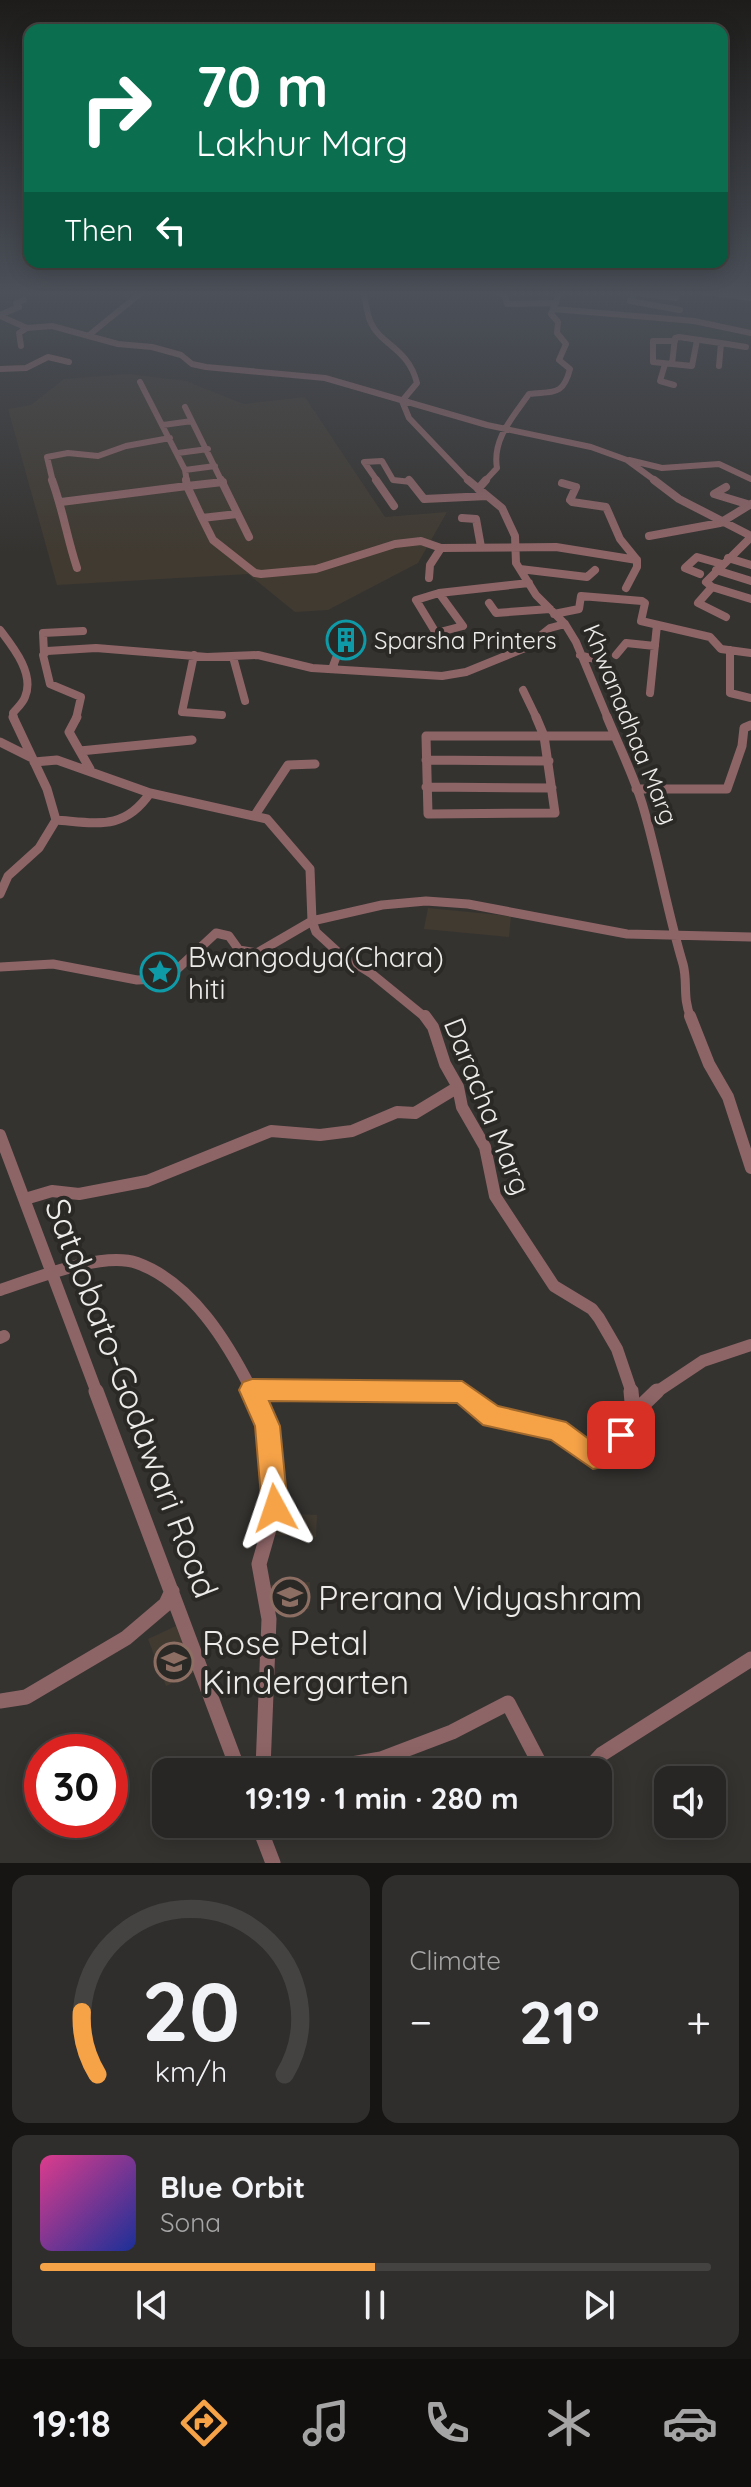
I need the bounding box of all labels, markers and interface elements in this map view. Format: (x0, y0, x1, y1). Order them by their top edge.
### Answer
text: 70 m (196, 51, 328, 121)
icon: right (64, 56, 168, 160)
text: Lakhur Marg (196, 120, 408, 165)
icon: left (149, 208, 193, 252)
text: Then (64, 211, 133, 249)
building icon: Sparsha Printers (325, 619, 367, 661)
street label: Khwanadhaa Marg (577, 620, 685, 828)
place label: Sparsha Printers (374, 625, 556, 655)
place label: Bwangodya(Chara) hiti (188, 939, 444, 1006)
place icon: Bwangodya(Chara) hiti (139, 951, 181, 993)
street label: Daracha Marg (437, 1013, 539, 1199)
street label: Satdobato-Godawari Road (36, 1192, 228, 1604)
pin (587, 1401, 655, 1469)
icon: arrive (599, 1413, 643, 1457)
position arrow (233, 1466, 317, 1550)
school or university icon: Prerana Vidyashram (269, 1576, 311, 1618)
place label: Prerana Vidyashram (318, 1576, 643, 1619)
place label: Rose Petal Kindergarten (202, 1621, 409, 1703)
school or university icon: Rose Petal Kindergarten (153, 1641, 195, 1683)
speed limit sign: 30 (24, 1734, 128, 1838)
map controls (654, 1766, 726, 1838)
button: sound (654, 1766, 726, 1838)
text: 19:19 · 1 min · 280 m (245, 1779, 519, 1817)
text: Climate (410, 1944, 501, 1977)
text: 20 (142, 1958, 240, 2062)
text: 21° (519, 1984, 600, 2059)
text: − (410, 1994, 432, 2049)
text: + (686, 1994, 711, 2049)
text: km/h (154, 2053, 227, 2089)
text: Blue Orbit (160, 2168, 305, 2206)
text: Sona (160, 2206, 221, 2239)
icon: previous (130, 2283, 174, 2327)
icon: pause (353, 2283, 397, 2327)
icon: next (577, 2283, 621, 2327)
icon: directions (176, 2395, 232, 2451)
icon: music (298, 2395, 354, 2451)
icon: phone (419, 2395, 475, 2451)
icon: climate (541, 2395, 597, 2451)
icon: car (662, 2395, 718, 2451)
text: 19:18 (33, 2401, 111, 2446)

